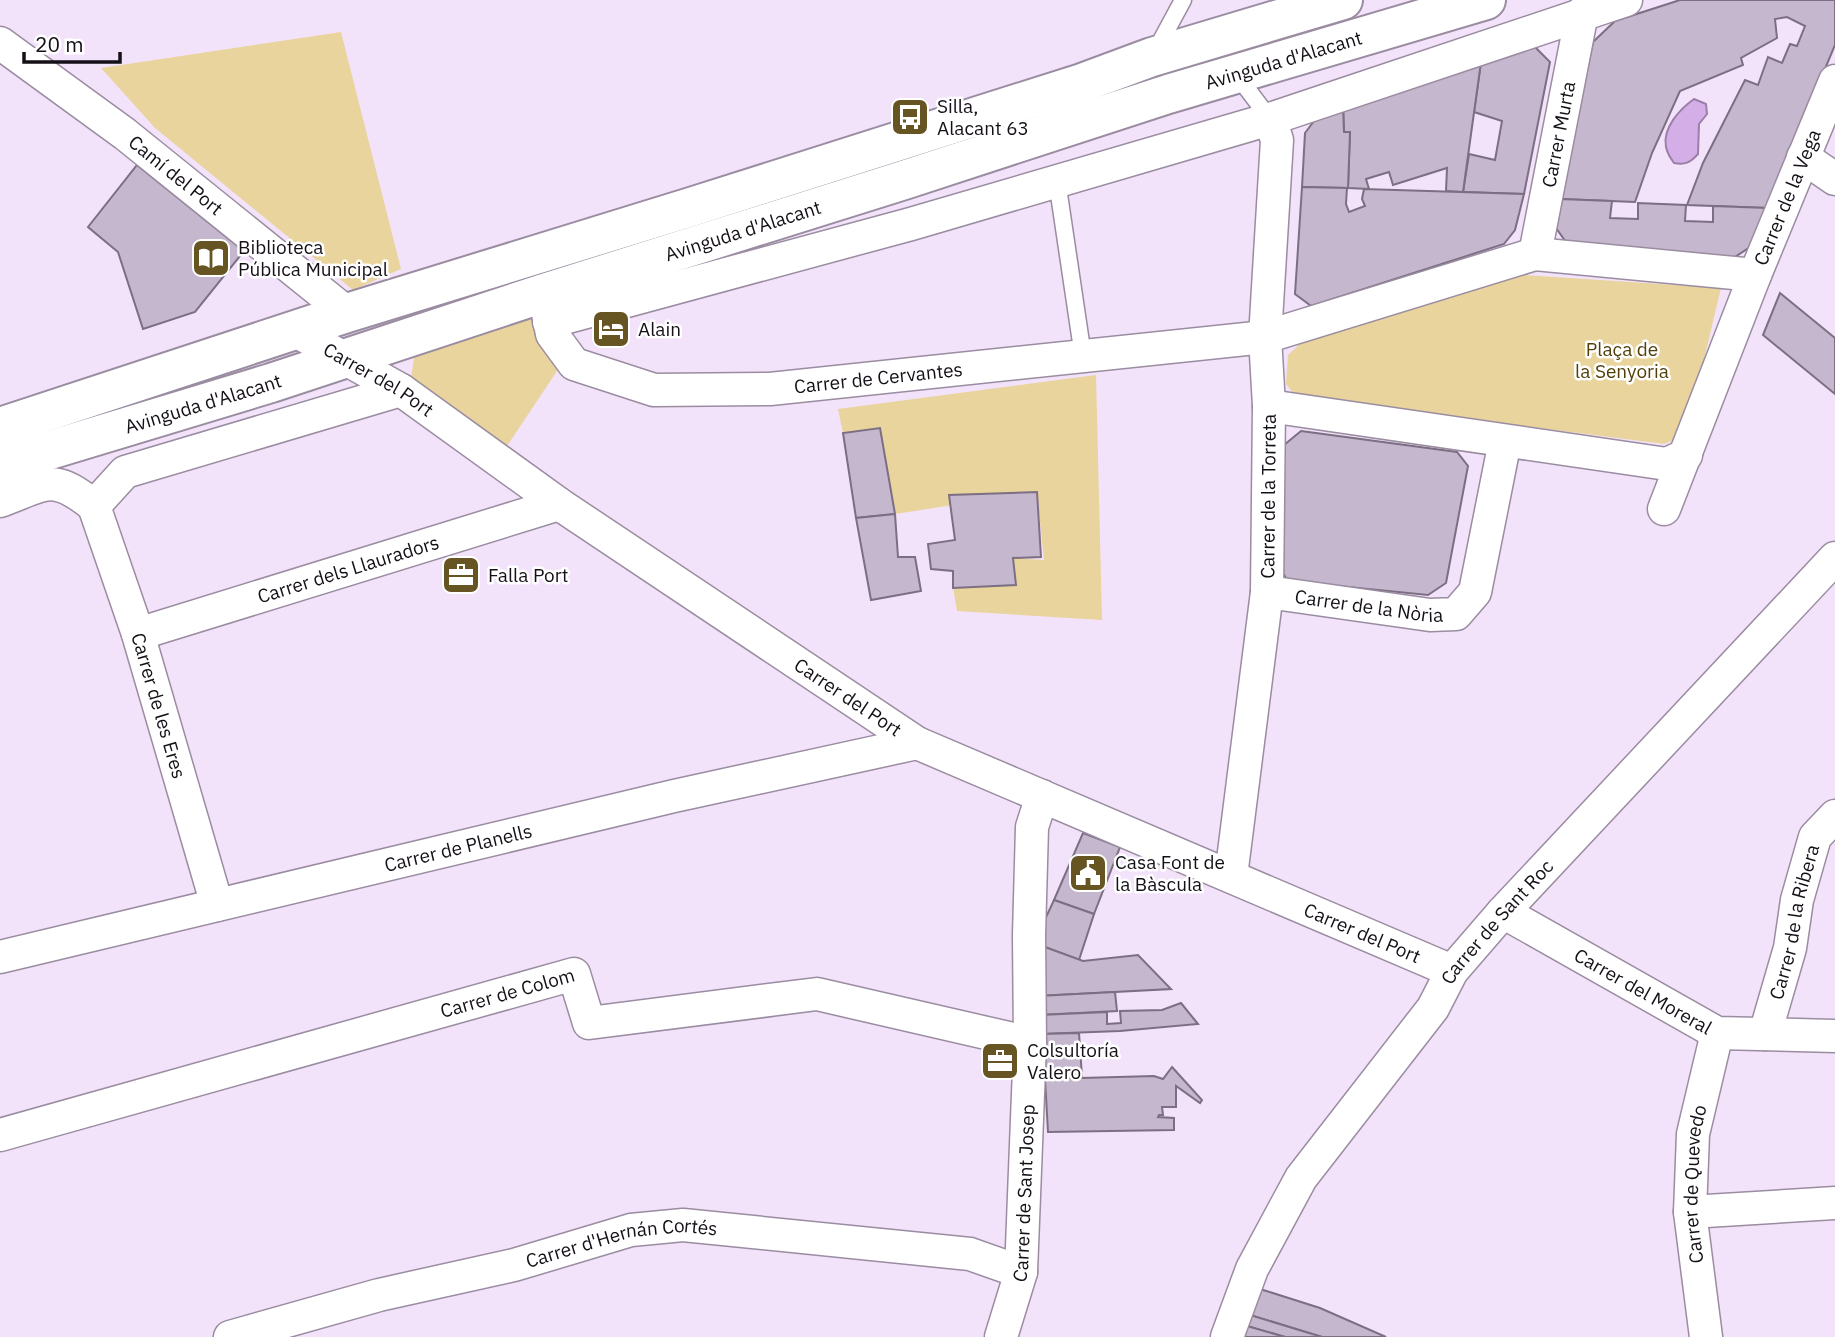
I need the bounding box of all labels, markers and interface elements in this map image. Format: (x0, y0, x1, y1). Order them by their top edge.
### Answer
scale bar (24, 21, 121, 65)
street label: Avinguda d'Alacant (1202, 25, 1365, 94)
text: 20 m (35, 30, 84, 58)
street label: Carrer Murta (1536, 79, 1580, 189)
place label: Silla, Alacant 63 (937, 94, 1029, 140)
bus stop icon: Silla, Alacant 63 (889, 96, 931, 138)
street label: Carrer de la Vega (1748, 126, 1826, 269)
street label: Camí del Port (124, 130, 228, 220)
street label: Avinguda d'Alacant (662, 195, 824, 266)
place label: Biblioteca Pública Municipal (238, 235, 388, 281)
library icon: Biblioteca Pública Municipal (190, 237, 232, 279)
hotel icon: Alain (590, 308, 632, 350)
place label: Alain (638, 317, 681, 341)
street label: Carrer del Port (319, 337, 438, 422)
park label: Plaça de la Senyoria (1575, 337, 1669, 383)
street label: Carrer de Cervantes (793, 357, 964, 398)
street label: Avinguda d'Alacant (122, 368, 284, 439)
street label: Carrer de la Torreta (1255, 414, 1281, 579)
street label: Carrer dels Llauradors (254, 530, 442, 608)
office icon: Falla Port (440, 554, 482, 596)
place label: Falla Port (488, 563, 568, 587)
street label: Carrer de la Nòria (1293, 584, 1444, 627)
street label: Carrer de les Eres (126, 630, 192, 781)
street label: Carrer del Port (790, 652, 906, 741)
street label: Carrer de Planells (382, 818, 534, 877)
street label: Carrer de la Ribera (1764, 841, 1824, 1002)
place label: Casa Font de la Bàscula (1115, 850, 1225, 896)
public building icon: Casa Font de la Bàscula (1067, 852, 1109, 894)
street label: Carrer de Sant Roc (1435, 854, 1558, 988)
street label: Carrer del Port (1300, 897, 1424, 968)
street label: Carrer del Moreral (1570, 943, 1716, 1040)
street label: Carrer de Colom (437, 962, 577, 1023)
place label: Colsultoría Valero (1027, 1038, 1119, 1084)
office icon: Colsultoría Valero (979, 1040, 1021, 1082)
street label: Carrer de Quevedo (1678, 1102, 1712, 1265)
street label: Carrer de Sant Josep (1007, 1104, 1040, 1285)
street label: Carrer d'Hernán Cortés (523, 1213, 719, 1273)

